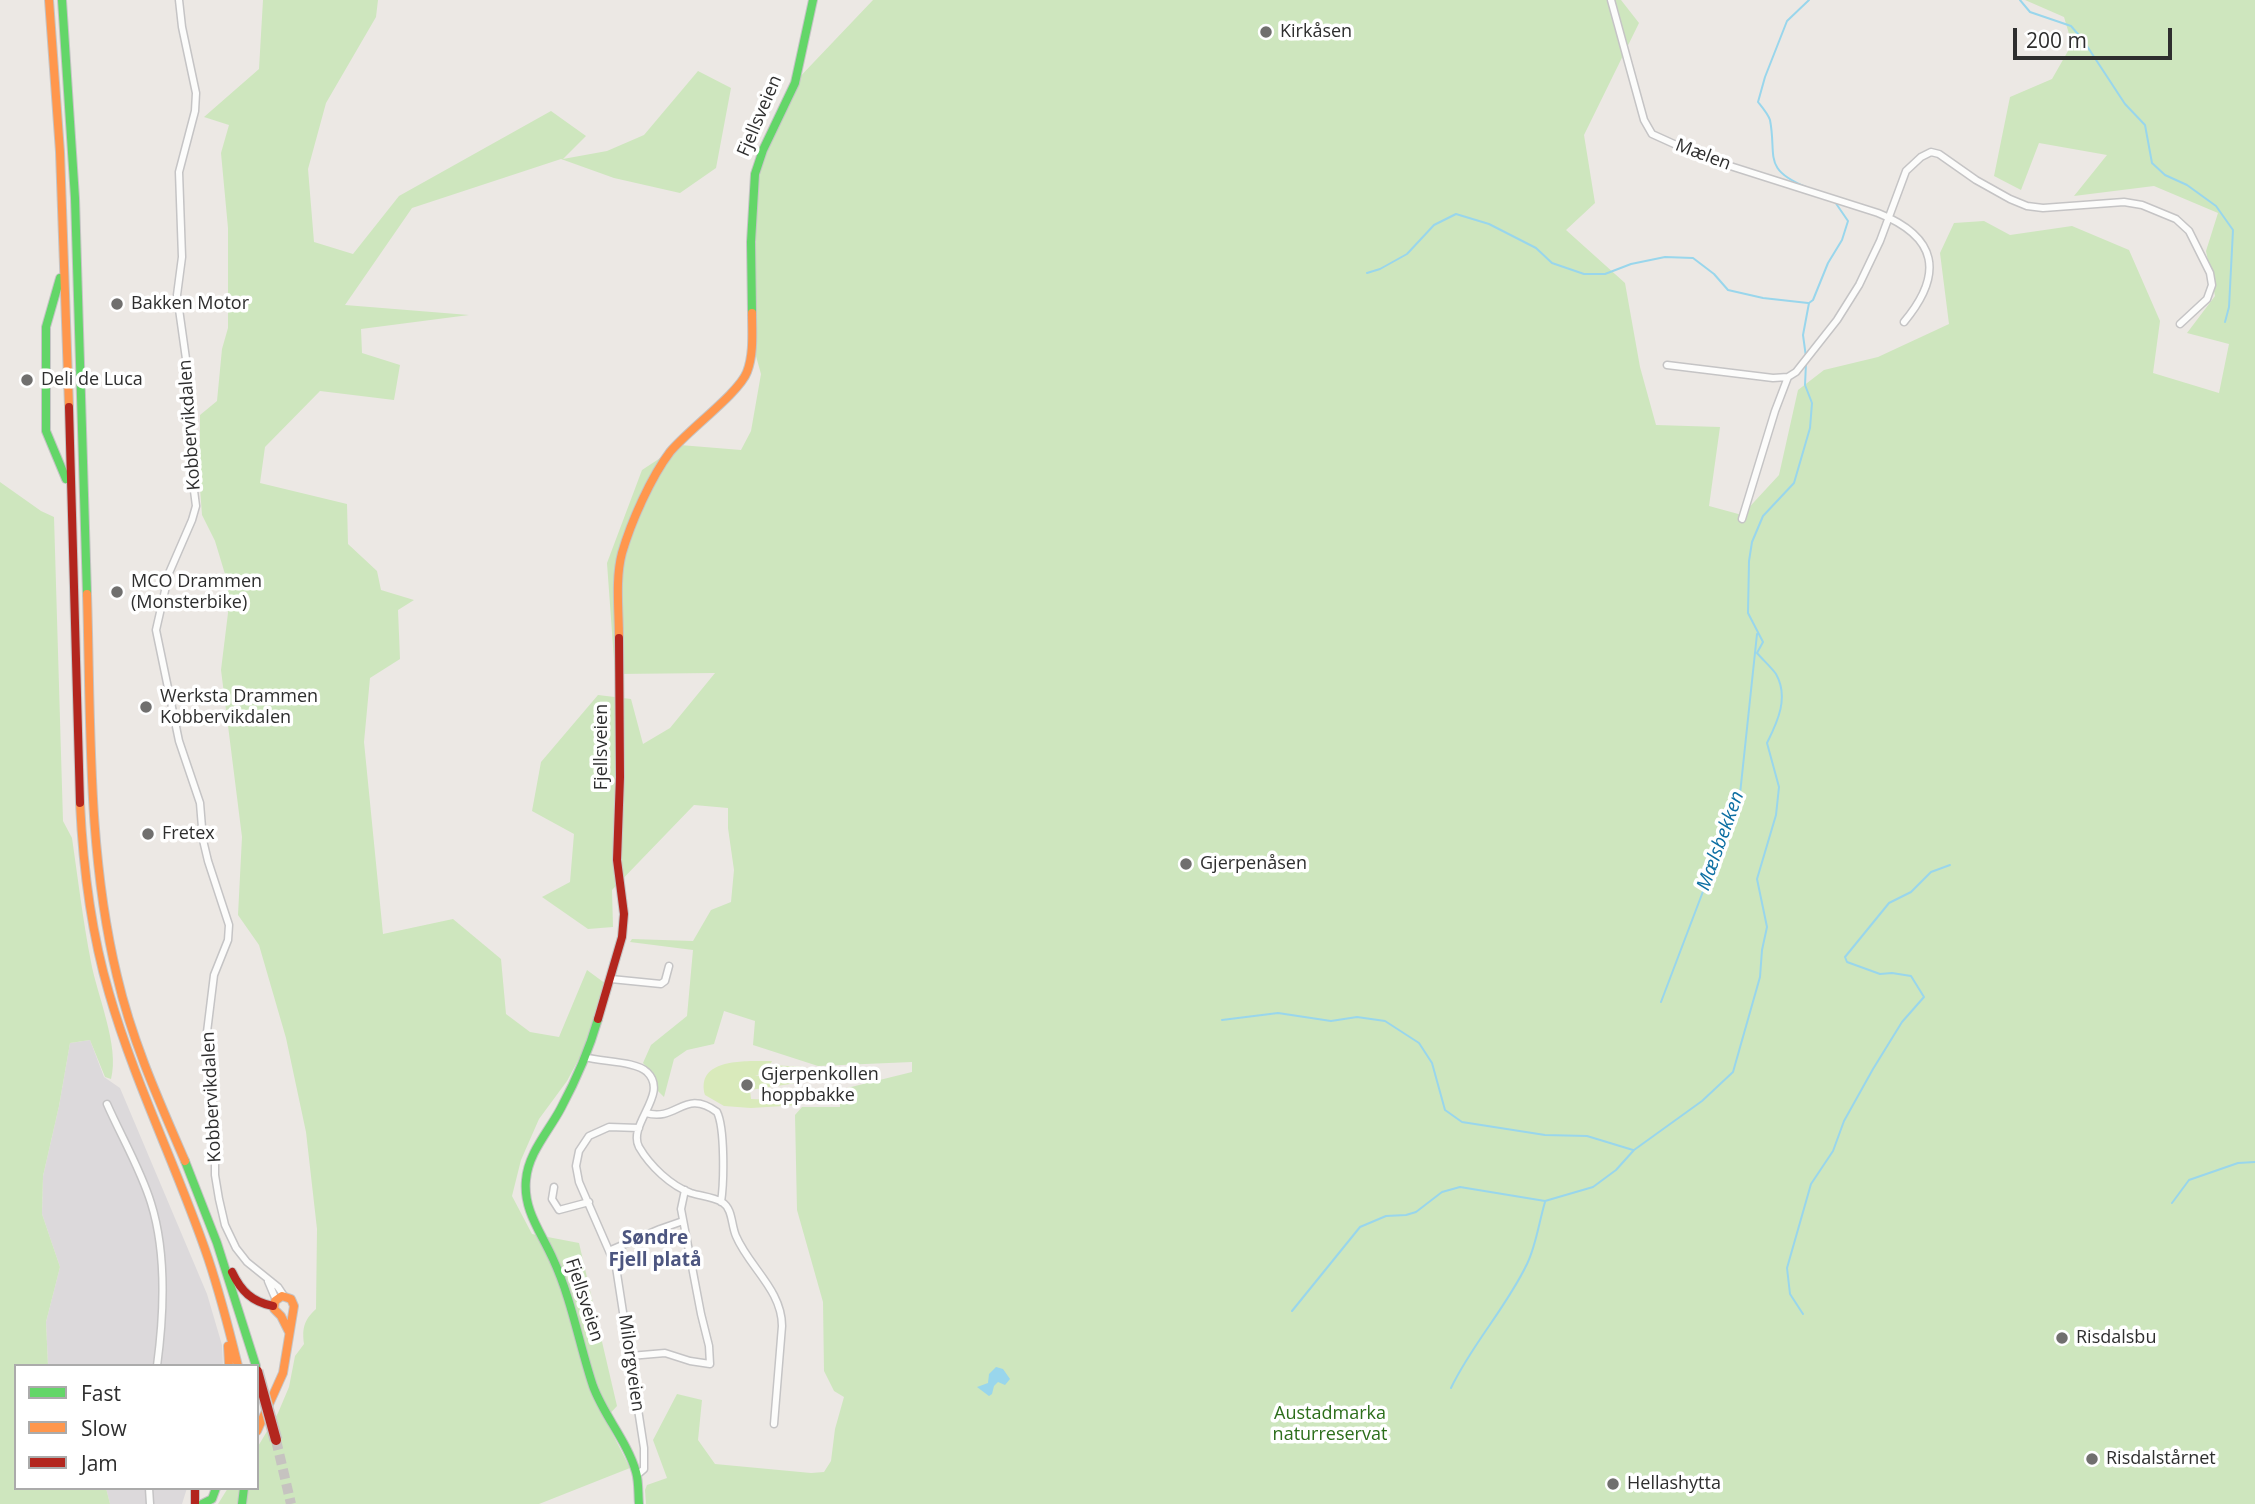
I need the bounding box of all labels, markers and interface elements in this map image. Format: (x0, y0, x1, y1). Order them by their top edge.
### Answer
scale bar (2017, 14, 2176, 58)
place label: Kirkåsen (1280, 21, 1352, 43)
marker: Kirkåsen (1258, 24, 1274, 40)
text: 200 m (2026, 26, 2087, 54)
street label: Fjellsveien (733, 72, 787, 160)
street label: Mælen (1672, 135, 1734, 175)
place label: Bakken Motor (131, 293, 249, 315)
marker: Bakken Motor (109, 296, 125, 312)
street label: Kobbervikdalen (175, 359, 205, 491)
place label: Deli de Luca (41, 369, 143, 391)
marker: Deli de Luca (19, 372, 35, 388)
place label: MCO Drammen (Monsterbike) (131, 571, 262, 614)
marker: MCO Drammen (Monsterbike) (109, 584, 125, 600)
place label: Werksta Drammen Kobbervikdalen (160, 686, 318, 728)
marker: Werksta Drammen Kobbervikdalen (138, 699, 154, 715)
street label: Fjellsveien (591, 704, 613, 790)
water label: Mælsbekken (1693, 788, 1749, 894)
place label: Fretex (162, 823, 215, 845)
marker: Fretex (140, 826, 156, 842)
place label: Gjerpenåsen (1200, 853, 1307, 875)
marker: Gjerpenåsen (1178, 856, 1194, 872)
street label: Kobbervikdalen (198, 1031, 226, 1163)
place label: Gjerpenkollen hoppbakke (761, 1064, 879, 1106)
marker: Gjerpenkollen hoppbakke (739, 1077, 755, 1093)
district label: Søndre Fjell platå (608, 1228, 702, 1272)
street label: Fjellsveien (560, 1256, 608, 1344)
street label: Milorgveien (613, 1313, 649, 1413)
place label: Risdalsbu (2076, 1327, 2156, 1349)
marker: Risdalsbu (2054, 1330, 2070, 1346)
legend (14, 1364, 259, 1490)
text: Fast (81, 1379, 121, 1407)
park label: Austadmarka naturreservat (1273, 1403, 1387, 1446)
text: Slow (81, 1414, 127, 1442)
place label: Risdalstårnet (2106, 1448, 2216, 1470)
text: Jam (81, 1449, 118, 1477)
marker: Risdalstårnet (2084, 1451, 2100, 1467)
place label: Hellashytta (1627, 1473, 1721, 1495)
marker: Hellashytta (1605, 1476, 1621, 1492)

